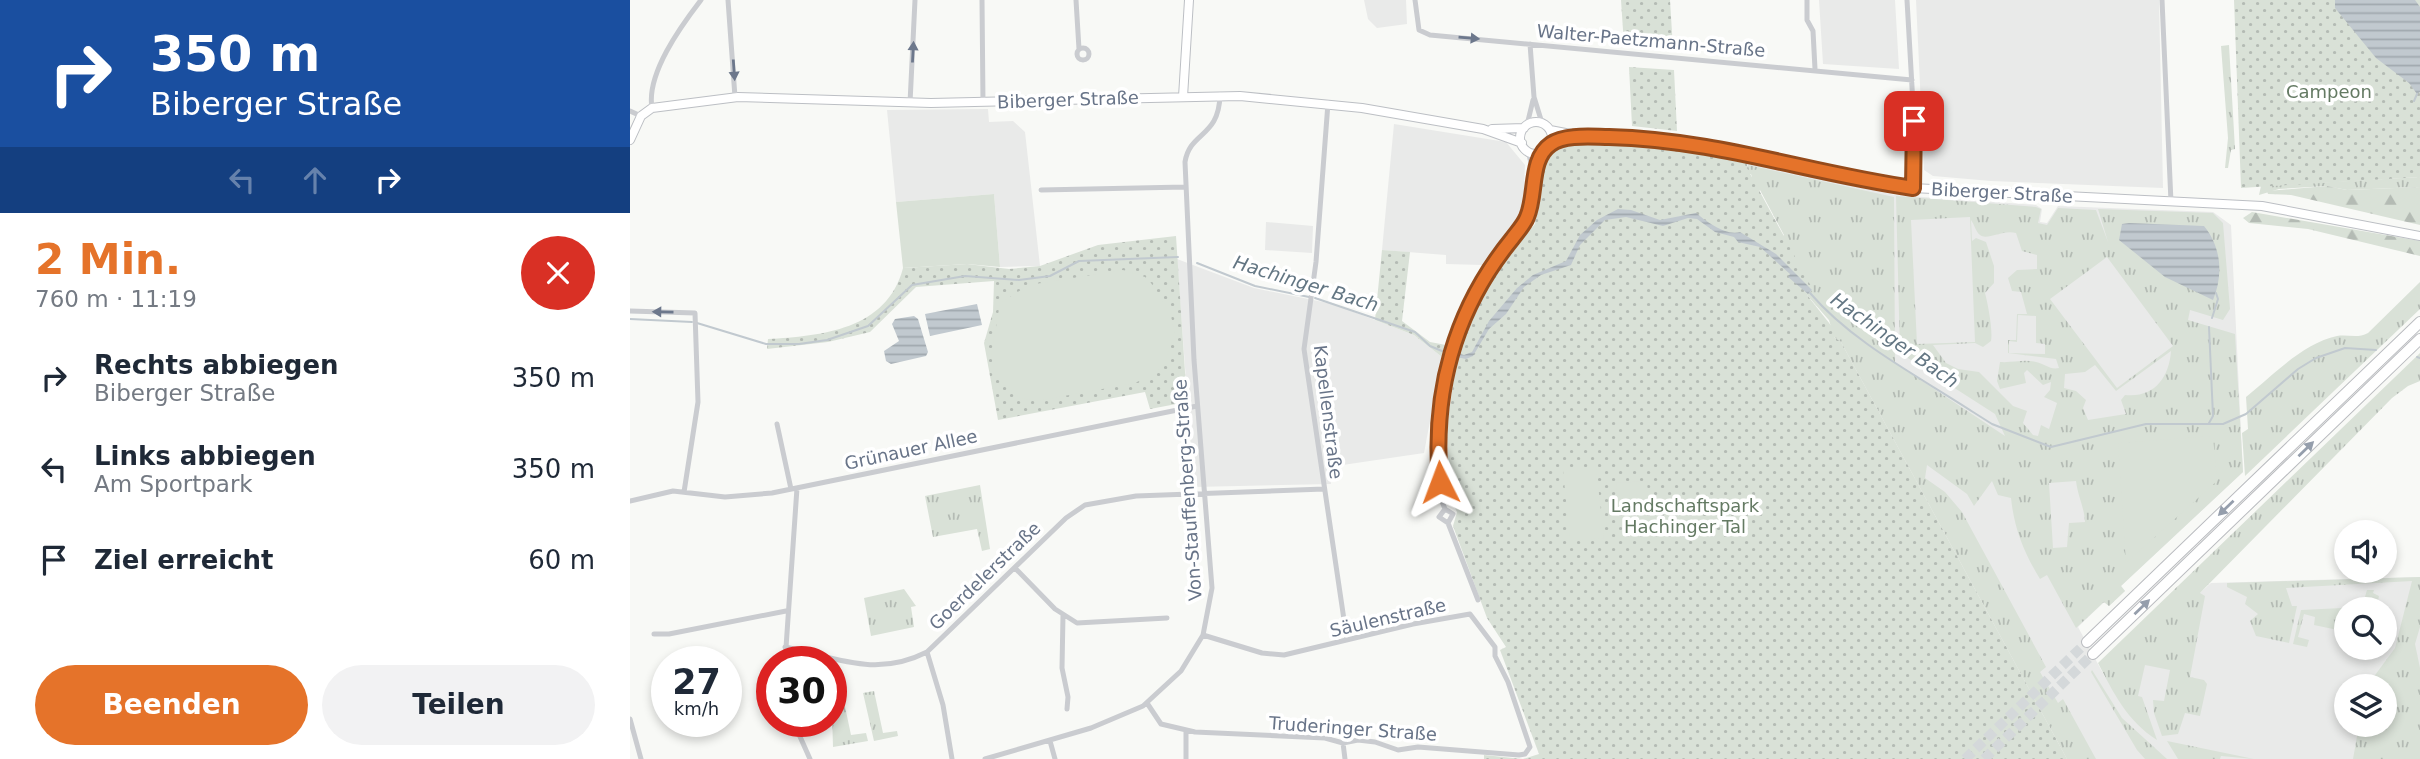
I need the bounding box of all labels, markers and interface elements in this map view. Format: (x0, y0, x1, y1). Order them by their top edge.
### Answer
street label: Walter-Paetzmann-Straße (1536, 20, 1766, 61)
text: 350 m (150, 26, 320, 83)
icon: right (35, 28, 126, 119)
one-way arrow (1458, 33, 1480, 44)
one-way arrow (908, 40, 919, 62)
one-way arrow (728, 59, 739, 81)
park label: Campeon (2286, 81, 2372, 102)
text: Biberger Straße (150, 85, 402, 123)
street label: Biberger Straße (997, 87, 1139, 112)
pin (1884, 91, 1944, 151)
icon: arrive (1895, 102, 1933, 140)
icon: left (223, 161, 261, 199)
icon: ahead (296, 161, 334, 199)
icon: right (369, 161, 407, 199)
street label: Biberger Straße (1931, 178, 2073, 207)
text: 2 Min. (35, 235, 181, 284)
button: close (521, 236, 595, 310)
water label: Hachinger Bach (1231, 250, 1381, 316)
text: 760 m · 11:19 (35, 286, 197, 312)
water label: Hachinger Bach (1827, 288, 1963, 392)
one-way arrow (651, 306, 673, 318)
street label: Kapellenstraße (1310, 344, 1347, 480)
text: Rechts abbiegen (94, 350, 339, 380)
icon: right (35, 359, 73, 397)
text: 350 m (512, 363, 595, 393)
street label: Von-Stauffenberg-Straße (1169, 378, 1206, 602)
text: Biberger Straße (94, 380, 275, 406)
street label: Grünauer Allee (843, 425, 979, 474)
text: Links abbiegen (94, 441, 316, 471)
one-way arrow (2298, 441, 2315, 458)
position arrow (1403, 445, 1477, 519)
icon: left (35, 450, 73, 488)
text: 350 m (512, 454, 595, 484)
text: Am Sportpark (94, 471, 253, 497)
park label: Landschaftspark Hachinger Tal (1611, 495, 1760, 537)
one-way arrow (2218, 499, 2235, 515)
street label: Goerdelerstraße (925, 517, 1045, 634)
map controls (2334, 520, 2397, 737)
button: sound (2334, 520, 2397, 583)
icon: arrive (35, 541, 73, 579)
text: Ziel erreicht (94, 545, 274, 575)
text: 60 m (528, 545, 595, 575)
street label: Säulenstraße (1328, 594, 1448, 641)
button: search (2334, 597, 2397, 660)
one-way arrow (2134, 598, 2151, 615)
speed limit sign: 30 (756, 646, 847, 737)
text: 27 (672, 662, 721, 702)
button: Beenden (35, 665, 308, 745)
button: Teilen (322, 665, 595, 745)
button: layers (2334, 674, 2397, 737)
text: km/h (674, 698, 719, 719)
street label: Truderinger Straße (1267, 712, 1438, 745)

